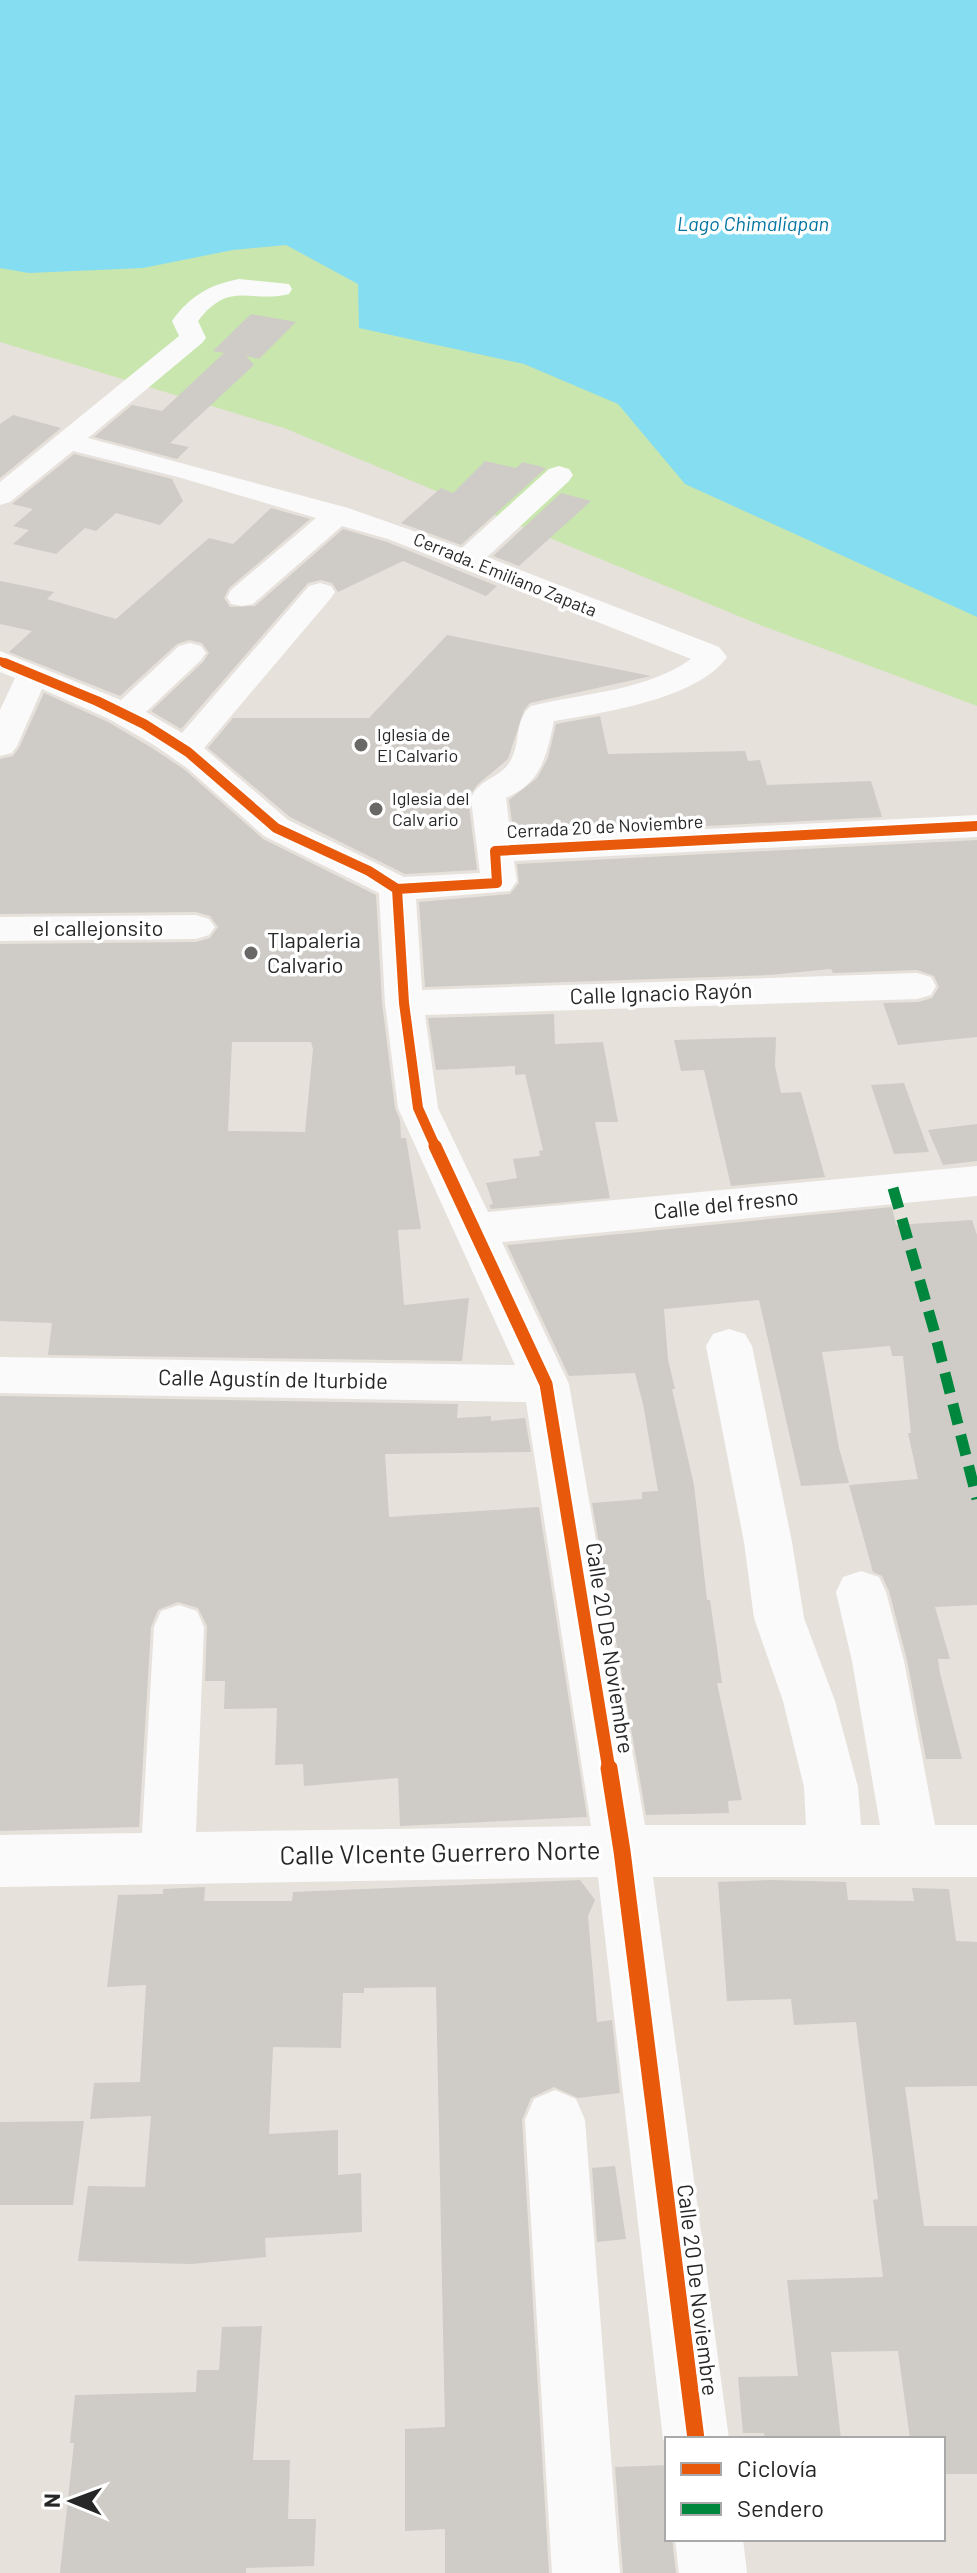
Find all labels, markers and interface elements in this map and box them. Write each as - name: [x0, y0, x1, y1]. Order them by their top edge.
- water label: Lago Chimaliapan: [677, 211, 829, 235]
- street label: Cerrada. Emiliano Zapata: [411, 527, 600, 621]
- place label: Iglesia de El Calvario: [377, 723, 458, 766]
- marker: Iglesia de El Calvario: [352, 736, 370, 754]
- place label: Iglesia del Calv ario: [392, 787, 469, 830]
- marker: Iglesia del Calv ario: [367, 800, 385, 818]
- street label: Cerrada 20 de Noviembre: [506, 810, 704, 842]
- street label: el callejonsito: [33, 914, 163, 940]
- place label: Tlapaleria Calvario: [267, 926, 361, 977]
- marker: Tlapaleria Calvario: [242, 944, 260, 962]
- street label: Calle Ignacio Rayón: [569, 976, 753, 1008]
- street label: Calle del fresno: [652, 1182, 800, 1224]
- street label: Calle Agustín de Iturbide: [158, 1363, 388, 1393]
- street label: Calle 20 De Noviembre: [581, 1541, 640, 1755]
- street label: Calle VIcente Guerrero Norte: [279, 1833, 601, 1870]
- street label: Calle 20 De Noviembre: [673, 2183, 725, 2397]
- legend: [665, 2437, 945, 2541]
- text: Ciclovía: [737, 2453, 817, 2482]
- north arrow: [32, 2461, 112, 2541]
- text: N: [38, 2493, 64, 2508]
- text: Sendero: [737, 2493, 824, 2522]

